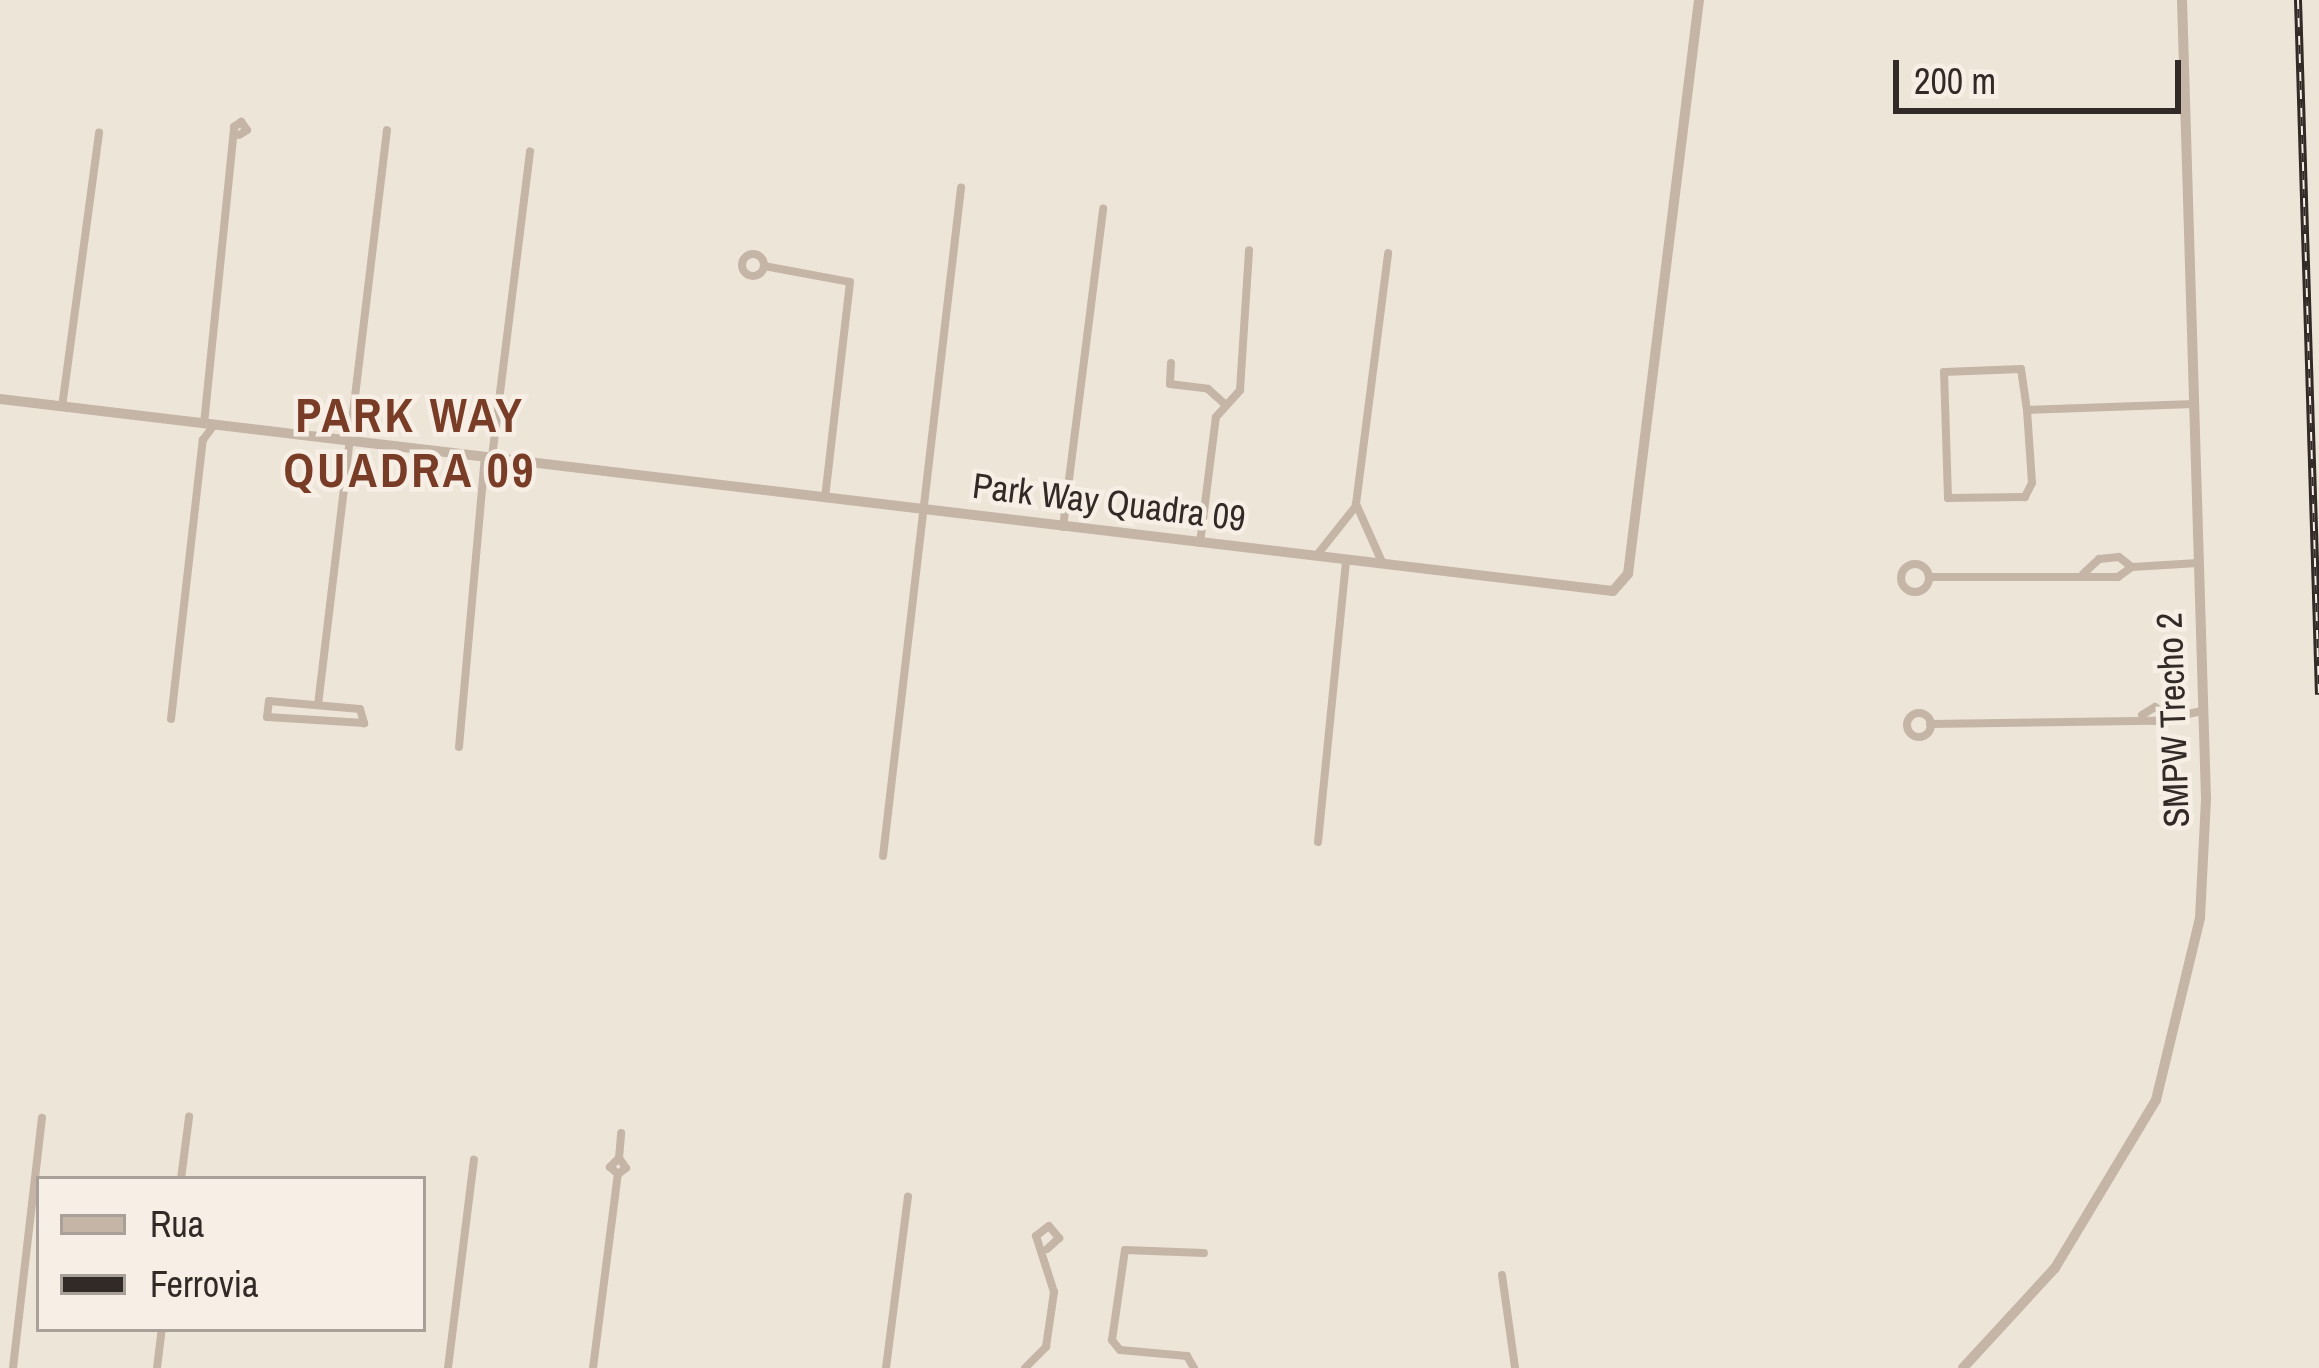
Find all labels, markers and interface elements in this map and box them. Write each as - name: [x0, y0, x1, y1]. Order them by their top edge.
- scale bar: [1899, 36, 2187, 110]
- text: 200 m: [1914, 57, 1996, 105]
- district label: PARK WAY QUADRA 09: [283, 385, 537, 498]
- street label: Park Way Quadra 09: [970, 464, 1248, 540]
- street label: SMPW Trecho 2: [2148, 612, 2198, 828]
- legend: [36, 1176, 426, 1332]
- text: Rua: [150, 1200, 204, 1248]
- text: Ferrovia: [150, 1260, 258, 1308]

